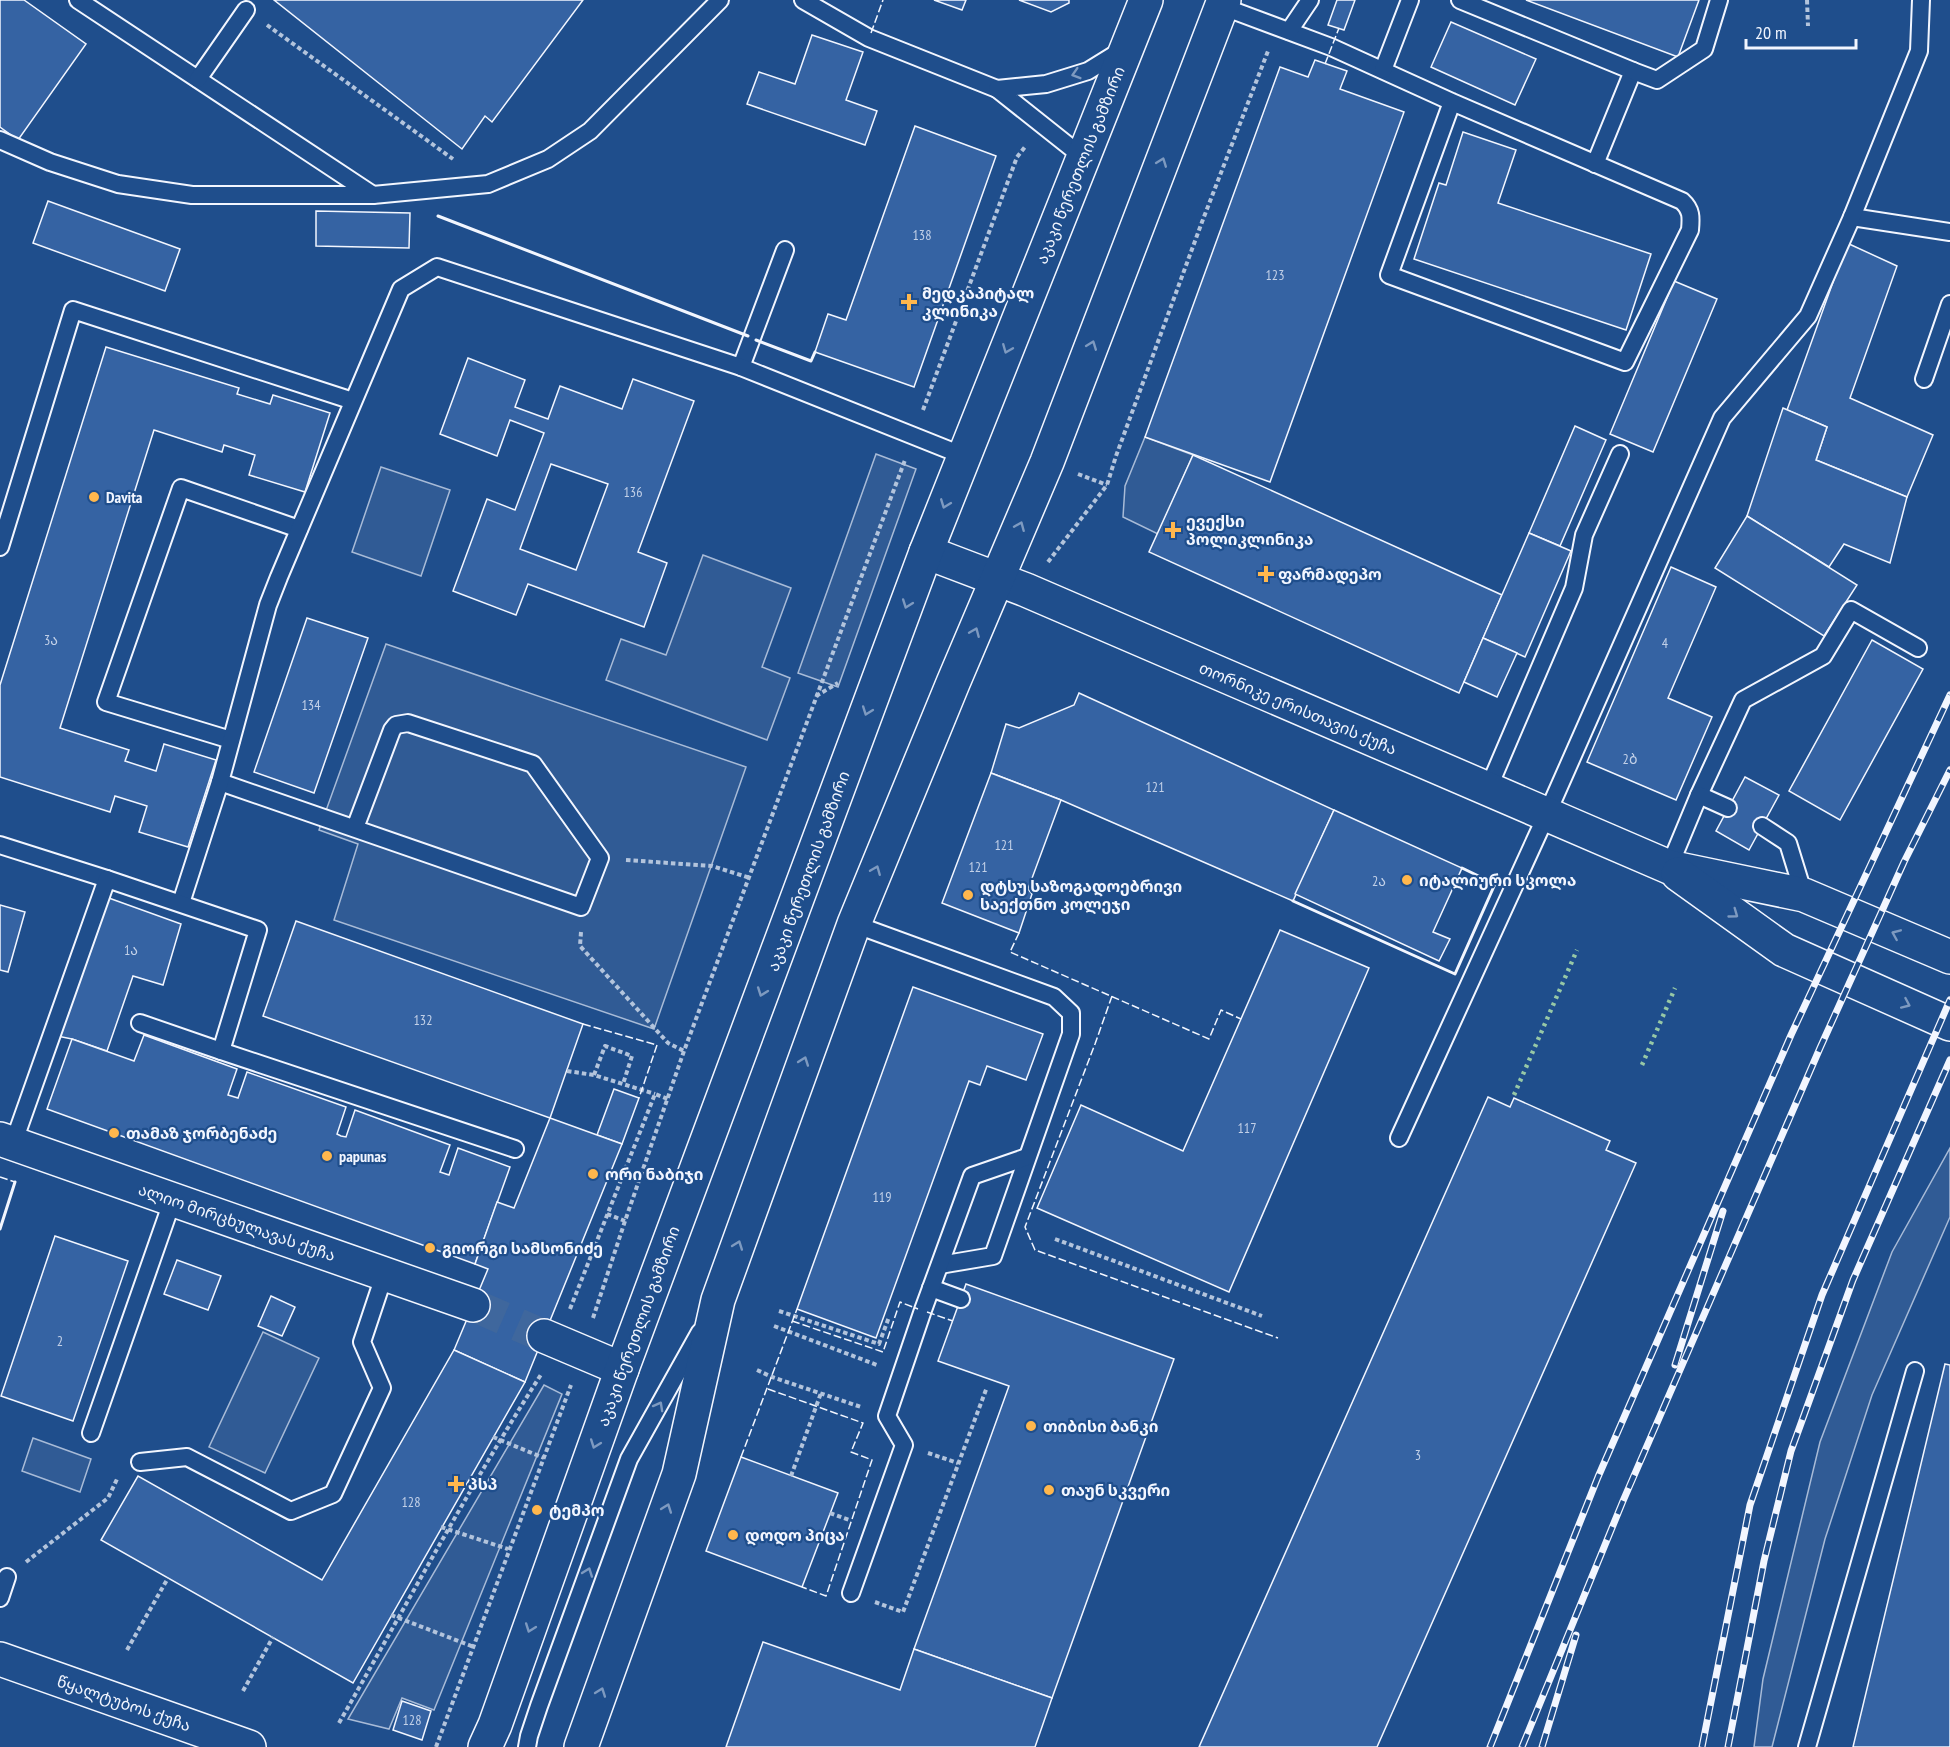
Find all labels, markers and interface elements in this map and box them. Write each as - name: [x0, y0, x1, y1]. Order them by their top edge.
- scale bar: [1746, 12, 1856, 50]
- text: 20 m: [1755, 21, 1787, 44]
- street label: აკაკი წერეთლის გამზირი: [1031, 63, 1130, 267]
- one-way arrow: [1071, 67, 1082, 79]
- one-way arrow: [1154, 158, 1167, 168]
- house number: 138: [913, 226, 931, 244]
- house number: 123: [1266, 266, 1284, 284]
- place label: მედკაპიტალ კლინიკა: [922, 283, 1034, 322]
- marker: მედკაპიტალ კლინიკა: [900, 293, 918, 311]
- one-way arrow: [1085, 340, 1097, 351]
- one-way arrow: [1001, 343, 1014, 353]
- house number: 136: [624, 483, 642, 501]
- place label: Davita: [106, 487, 143, 507]
- marker: Davita: [87, 490, 101, 504]
- one-way arrow: [940, 498, 952, 509]
- place label: ევექსი პოლიკლინიკა: [1186, 511, 1313, 550]
- one-way arrow: [1013, 521, 1025, 532]
- marker: ევექსი პოლიკლინიკა: [1164, 521, 1182, 539]
- place label: ფარმადეპო: [1278, 564, 1382, 585]
- marker: ფარმადეპო: [1259, 567, 1273, 581]
- one-way arrow: [902, 598, 914, 609]
- one-way arrow: [968, 627, 980, 638]
- house number: 3ა: [44, 631, 58, 649]
- house number: 4: [1662, 634, 1669, 652]
- street label: თორნიკე ერისთავის ქუჩა: [1196, 657, 1400, 759]
- house number: 134: [302, 696, 321, 714]
- one-way arrow: [862, 705, 875, 716]
- house number: 2ბ: [1623, 750, 1637, 768]
- street label: აკაკი წერეთლის გამზირი: [762, 768, 855, 974]
- house number: 121: [1146, 778, 1164, 796]
- house number: 121: [995, 836, 1013, 854]
- house number: 121: [969, 858, 987, 876]
- one-way arrow: [869, 865, 881, 876]
- place label: იტალიური სკოლა: [1419, 870, 1576, 891]
- house number: 2ა: [1372, 872, 1386, 890]
- marker: იტალიური სკოლა: [1400, 873, 1414, 887]
- place label: დტსუ საზოგადოებრივი საექთნო კოლეჯი: [980, 876, 1182, 915]
- marker: დტსუ საზოგადოებრივი საექთნო კოლეჯი: [961, 888, 975, 902]
- one-way arrow: [1727, 907, 1738, 918]
- one-way arrow: [1891, 929, 1902, 941]
- house number: 1ა: [124, 941, 138, 959]
- one-way arrow: [757, 986, 770, 997]
- one-way arrow: [1899, 997, 1910, 1009]
- house number: 132: [414, 1011, 432, 1029]
- one-way arrow: [797, 1056, 810, 1067]
- house number: 117: [1238, 1119, 1256, 1137]
- place label: თამაზ ჯორბენაძე: [126, 1123, 277, 1143]
- marker: თამაზ ჯორბენაძე: [107, 1126, 121, 1140]
- place label: papunas: [339, 1146, 387, 1166]
- marker: papunas: [320, 1149, 334, 1163]
- place label: ორი ნაბიჯი: [605, 1164, 703, 1184]
- marker: ორი ნაბიჯი: [586, 1167, 600, 1181]
- street label: ალიო მირცხულავას ქუჩა: [136, 1179, 338, 1266]
- house number: 119: [873, 1188, 891, 1206]
- street label: აკაკი წერეთლის გამზირი: [592, 1223, 685, 1429]
- place label: გიორგი სამსონიძე: [442, 1238, 603, 1258]
- one-way arrow: [731, 1240, 744, 1250]
- marker: გიორგი სამსონიძე: [423, 1241, 437, 1255]
- house number: 2: [57, 1332, 63, 1350]
- one-way arrow: [652, 1401, 663, 1412]
- place label: თიბისი ბანკი: [1043, 1416, 1158, 1436]
- marker: თიბისი ბანკი: [1024, 1419, 1038, 1433]
- one-way arrow: [590, 1438, 603, 1449]
- house number: 3: [1415, 1446, 1421, 1464]
- place label: პსპ: [468, 1474, 497, 1494]
- marker: პსპ: [449, 1477, 463, 1491]
- place label: თაუნ სკვერი: [1061, 1480, 1170, 1500]
- marker: თაუნ სკვერი: [1042, 1483, 1056, 1497]
- house number: 128: [402, 1493, 420, 1511]
- place label: ტემპო: [549, 1500, 605, 1520]
- marker: ტემპო: [530, 1503, 544, 1517]
- one-way arrow: [659, 1503, 672, 1514]
- place label: დოდო პიცა: [745, 1525, 845, 1546]
- marker: დოდო პიცა: [726, 1528, 740, 1542]
- one-way arrow: [581, 1568, 594, 1578]
- one-way arrow: [524, 1622, 537, 1632]
- street label: წყალტუბოს ქუჩა: [54, 1671, 194, 1736]
- one-way arrow: [594, 1687, 606, 1698]
- house number: 128: [403, 1711, 421, 1729]

